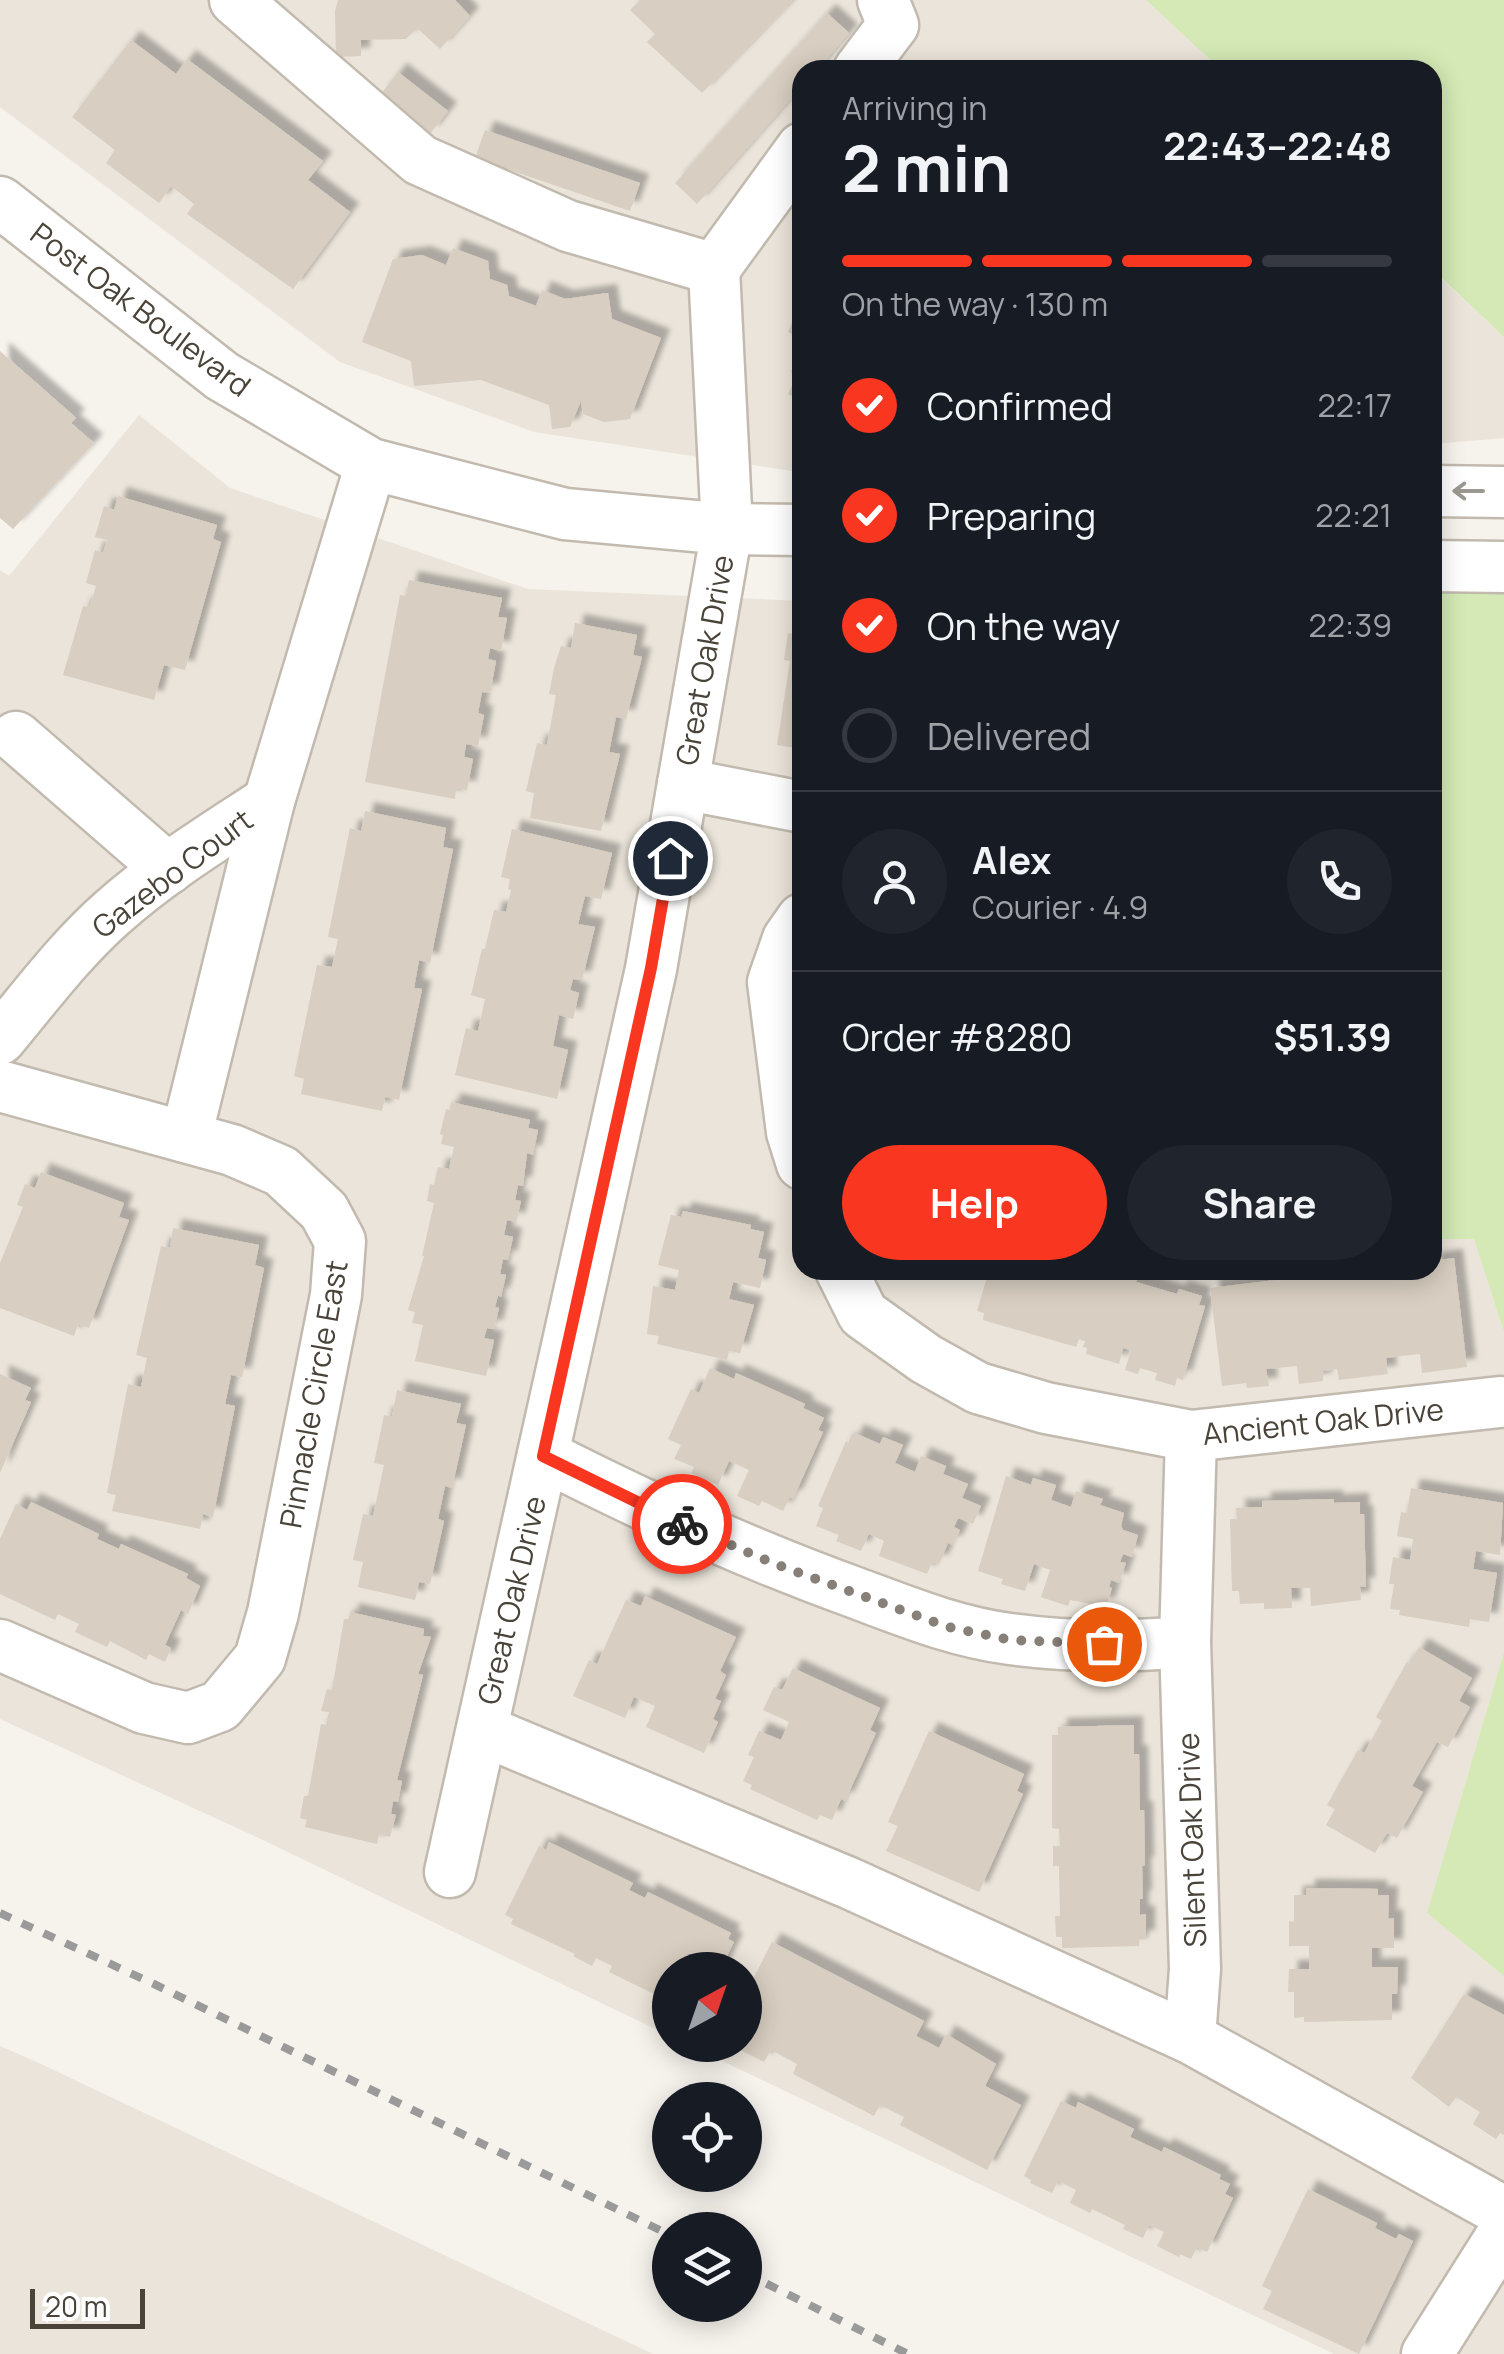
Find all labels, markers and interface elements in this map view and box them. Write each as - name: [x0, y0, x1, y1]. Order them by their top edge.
- text: Arriving in: [842, 86, 987, 130]
- text: 22:43–22:48: [1163, 119, 1392, 171]
- text: 2 min: [842, 123, 1011, 212]
- street label: Post Oak Boulevard: [23, 213, 259, 405]
- text: On the way · 130 m: [842, 282, 1108, 326]
- icon: check: [842, 378, 897, 433]
- text: Confirmed: [927, 379, 1113, 431]
- text: 22:17: [1317, 383, 1392, 427]
- one-way arrow: [1453, 482, 1485, 501]
- icon: check: [842, 488, 897, 543]
- text: Preparing: [927, 489, 1096, 541]
- text: 22:21: [1315, 493, 1392, 537]
- street label: Great Oak Drive: [665, 552, 743, 768]
- icon: check: [842, 598, 897, 653]
- text: On the way: [927, 599, 1120, 651]
- text: 22:39: [1308, 603, 1392, 647]
- text: Delivered: [927, 709, 1091, 761]
- street label: Gazebo Court: [83, 799, 261, 947]
- pin: [628, 816, 713, 901]
- button: person: [842, 829, 947, 934]
- button: phone: [1287, 829, 1392, 934]
- icon: home: [643, 831, 698, 886]
- text: Alex: [972, 833, 1051, 885]
- text: Courier · 4.9: [972, 885, 1148, 929]
- text: Order #8280: [842, 1010, 1073, 1062]
- text: $51.39: [1273, 1010, 1392, 1062]
- button: Help: [842, 1145, 1107, 1260]
- button: Share: [1127, 1145, 1392, 1260]
- street label: Pinnacle Circle East: [269, 1257, 357, 1531]
- street label: Ancient Oak Drive: [1200, 1388, 1446, 1454]
- courier: [632, 1474, 732, 1574]
- street label: Great Oak Drive: [467, 1492, 555, 1708]
- icon: bike: [655, 1497, 710, 1552]
- pin: [1062, 1602, 1147, 1687]
- icon: bag: [1077, 1617, 1132, 1672]
- street label: Silent Oak Drive: [1167, 1732, 1215, 1948]
- north arrow: [652, 1952, 762, 2062]
- map controls: [652, 1952, 762, 2322]
- button: locate: [652, 2082, 762, 2192]
- button: layers: [652, 2212, 762, 2322]
- scale bar: [30, 2284, 145, 2328]
- text: 20 m: [45, 2287, 107, 2325]

